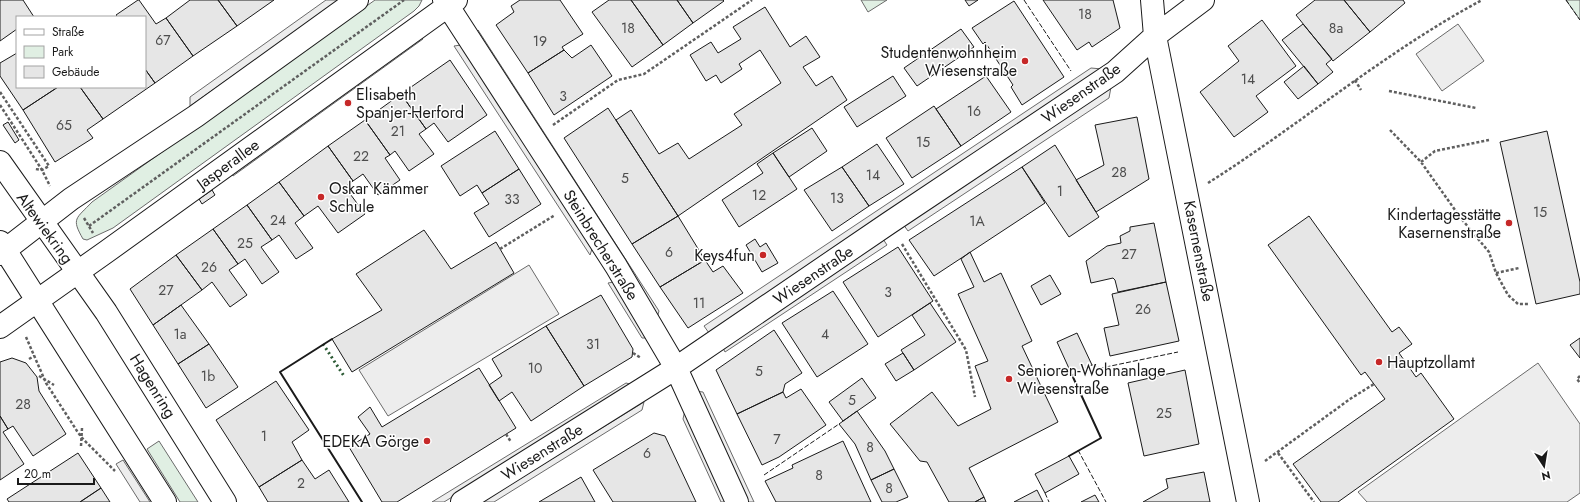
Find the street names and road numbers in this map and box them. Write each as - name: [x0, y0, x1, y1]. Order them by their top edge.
- street label: Wiesenstraße: [1037, 57, 1125, 129]
- street label: Jasperallee: [190, 133, 264, 196]
- street label: Steinbrecherstraße: [558, 185, 644, 305]
- street label: Altewiekring: [11, 187, 79, 269]
- street label: Kasernenstraße: [1178, 198, 1220, 304]
- street label: Wiesenstraße: [768, 240, 858, 310]
- street label: Hagenring: [124, 349, 182, 423]
- street label: Wiesenstraße: [497, 418, 587, 486]

